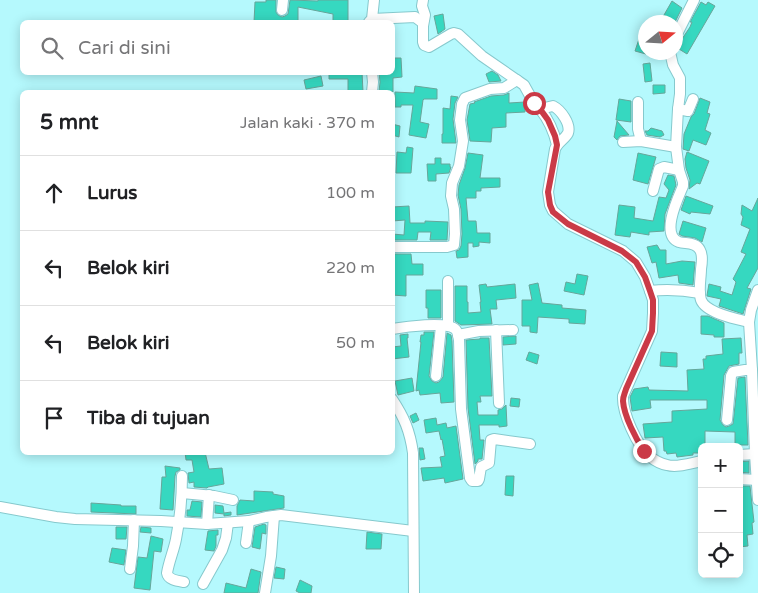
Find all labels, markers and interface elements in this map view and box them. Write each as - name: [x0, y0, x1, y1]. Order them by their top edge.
- north arrow: [638, 15, 683, 60]
- search box: [20, 20, 395, 75]
- icon: search: [38, 34, 66, 62]
- text: Cari di sini: [78, 37, 171, 59]
- route start: [523, 92, 546, 115]
- text: 5 mnt: [40, 110, 99, 135]
- text: Jalan kaki · 370 m: [240, 113, 375, 133]
- icon: ahead: [40, 179, 68, 207]
- text: Lurus: [87, 182, 137, 204]
- text: 100 m: [326, 183, 375, 203]
- icon: left: [40, 254, 68, 282]
- text: Belok kiri: [87, 257, 170, 279]
- text: 220 m: [326, 258, 375, 278]
- icon: left: [40, 329, 68, 357]
- text: Belok kiri: [87, 332, 170, 354]
- text: 50 m: [336, 333, 375, 353]
- icon: arrive: [40, 404, 68, 432]
- text: Tiba di tujuan: [87, 407, 210, 429]
- route end: [633, 440, 656, 463]
- map controls: [698, 443, 743, 578]
- button: +: [698, 443, 743, 488]
- button: −: [698, 488, 743, 533]
- button: locate: [698, 533, 743, 578]

